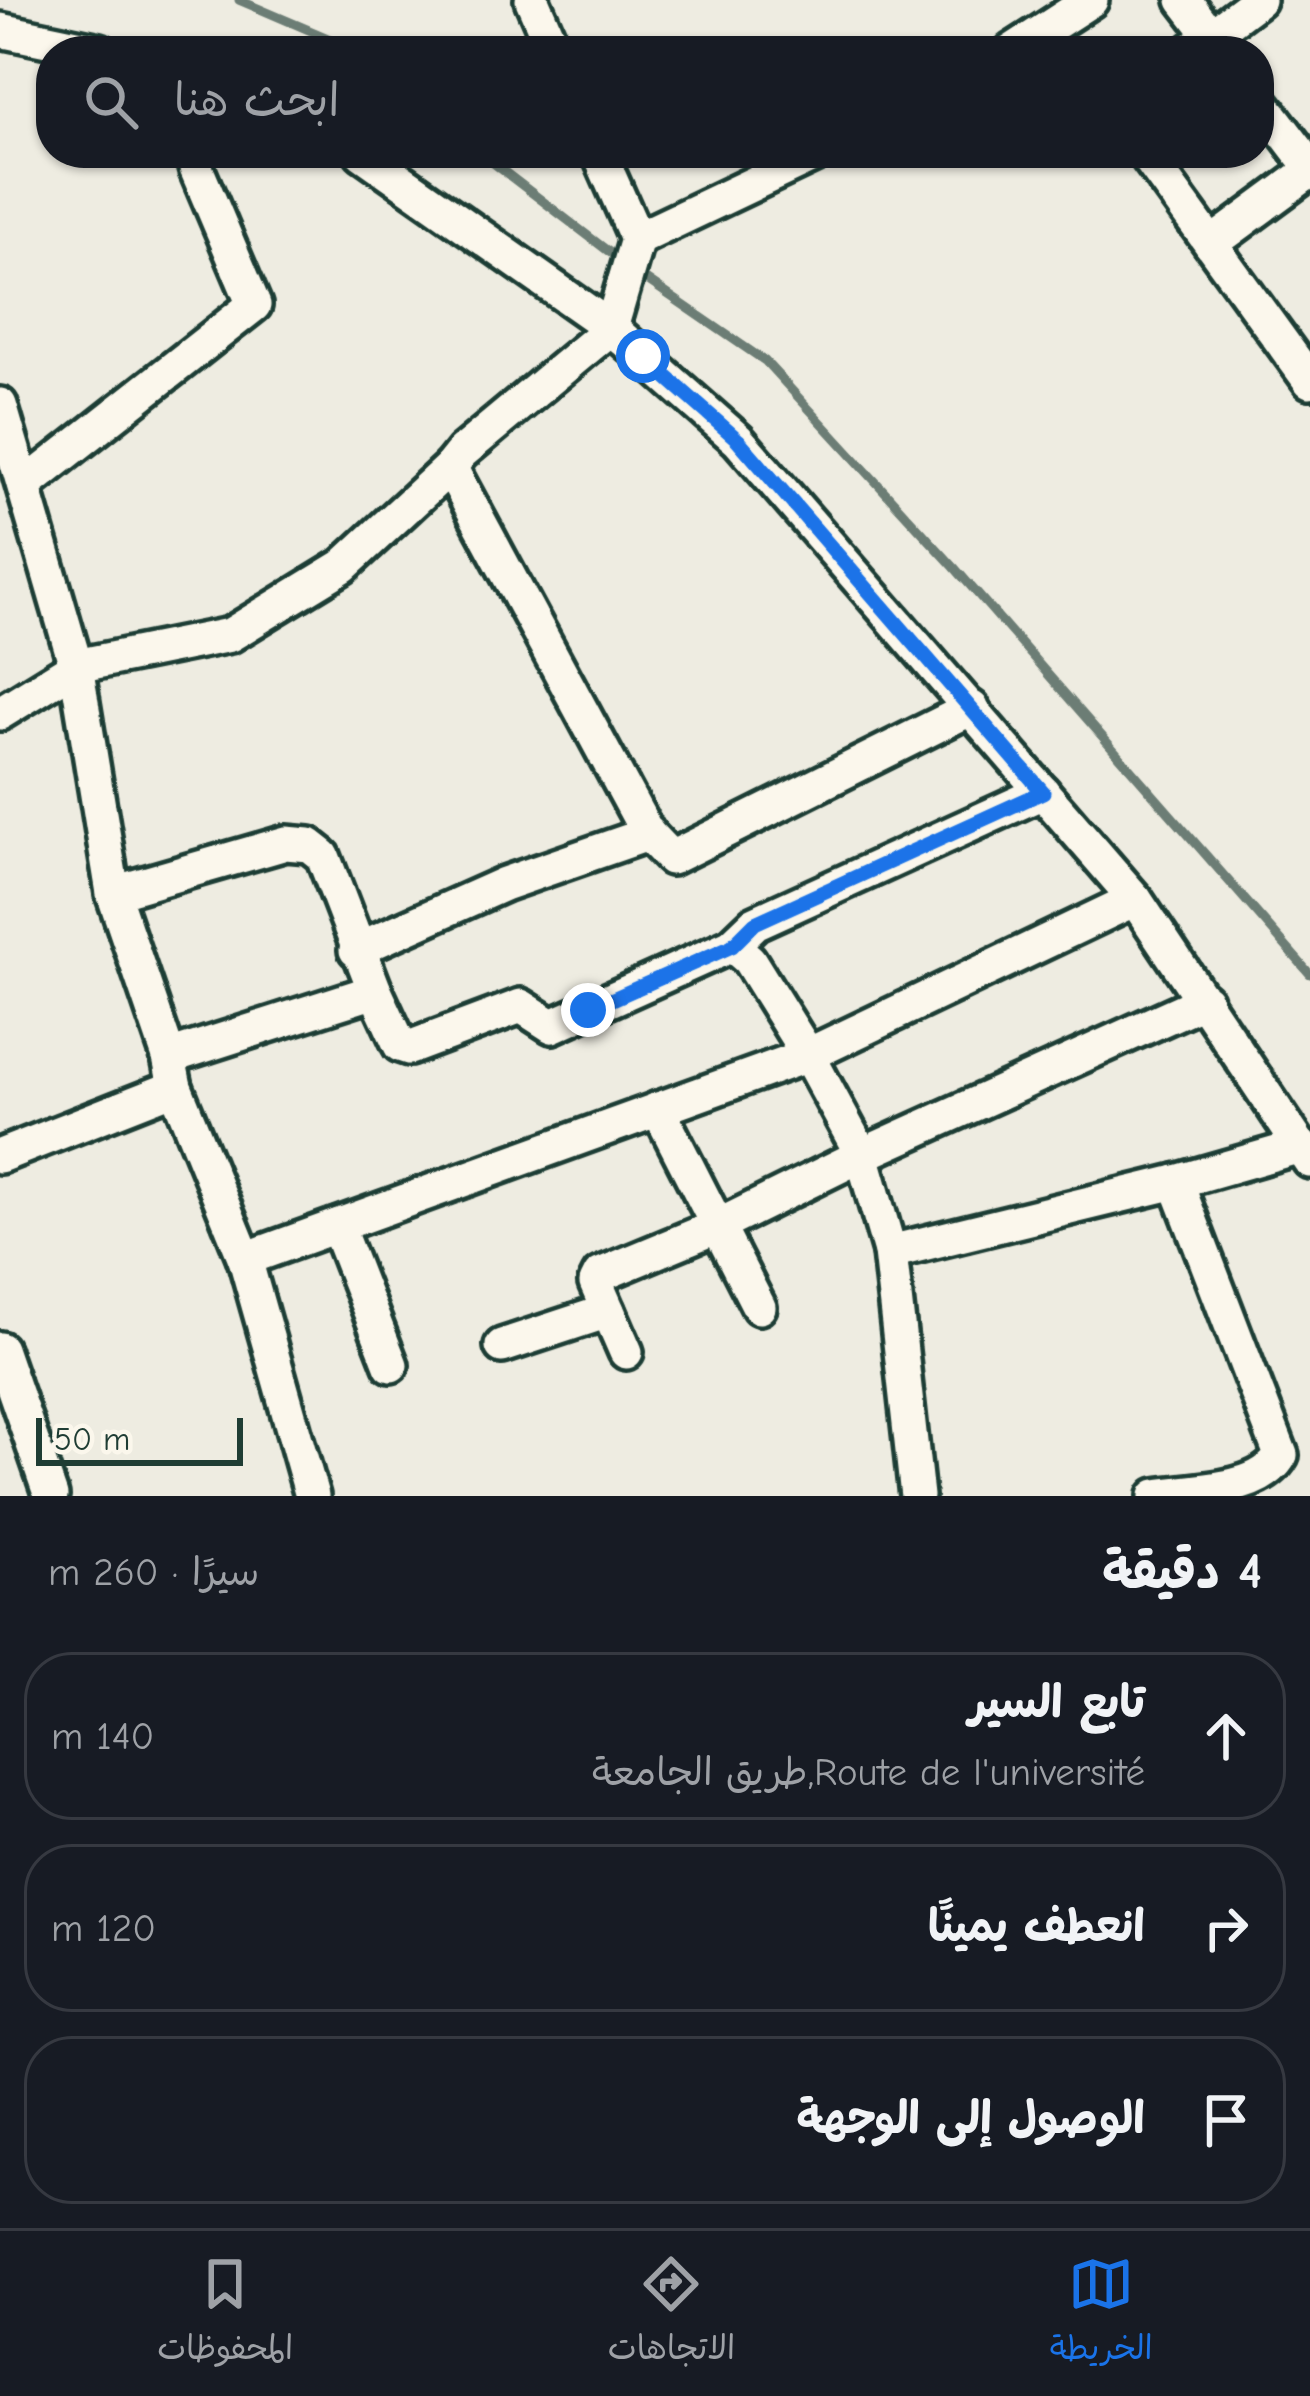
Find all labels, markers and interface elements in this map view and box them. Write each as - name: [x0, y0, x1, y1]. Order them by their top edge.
- search box: [36, 36, 1274, 168]
- icon: search: [78, 69, 144, 135]
- text: ابحث هنا: [174, 74, 339, 126]
- route start: [616, 329, 670, 383]
- route end: [561, 983, 615, 1037]
- scale bar: [36, 1412, 243, 1465]
- text: 50 m: [54, 1420, 130, 1458]
- text: 4 دقيقة: [1102, 1542, 1262, 1601]
- text: سيرًا · 260 m: [48, 1550, 259, 1595]
- text: تابع السير: [969, 1676, 1145, 1728]
- icon: ahead: [1193, 1703, 1259, 1769]
- text: 140 m: [51, 1714, 154, 1759]
- text: Route de l'université,طريق الجامعة: [592, 1750, 1145, 1795]
- icon: right: [1193, 1895, 1259, 1961]
- text: انعطف يمينًا: [928, 1900, 1145, 1952]
- text: 120 m: [51, 1906, 156, 1951]
- icon: arrive: [1193, 2087, 1259, 2153]
- text: الوصول إلى الوجهة: [797, 2092, 1145, 2144]
- tab: المحفوظات: [157, 2251, 293, 2377]
- tab: الاتجاهات: [608, 2251, 735, 2377]
- tab: الخريطة: [1050, 2251, 1153, 2377]

